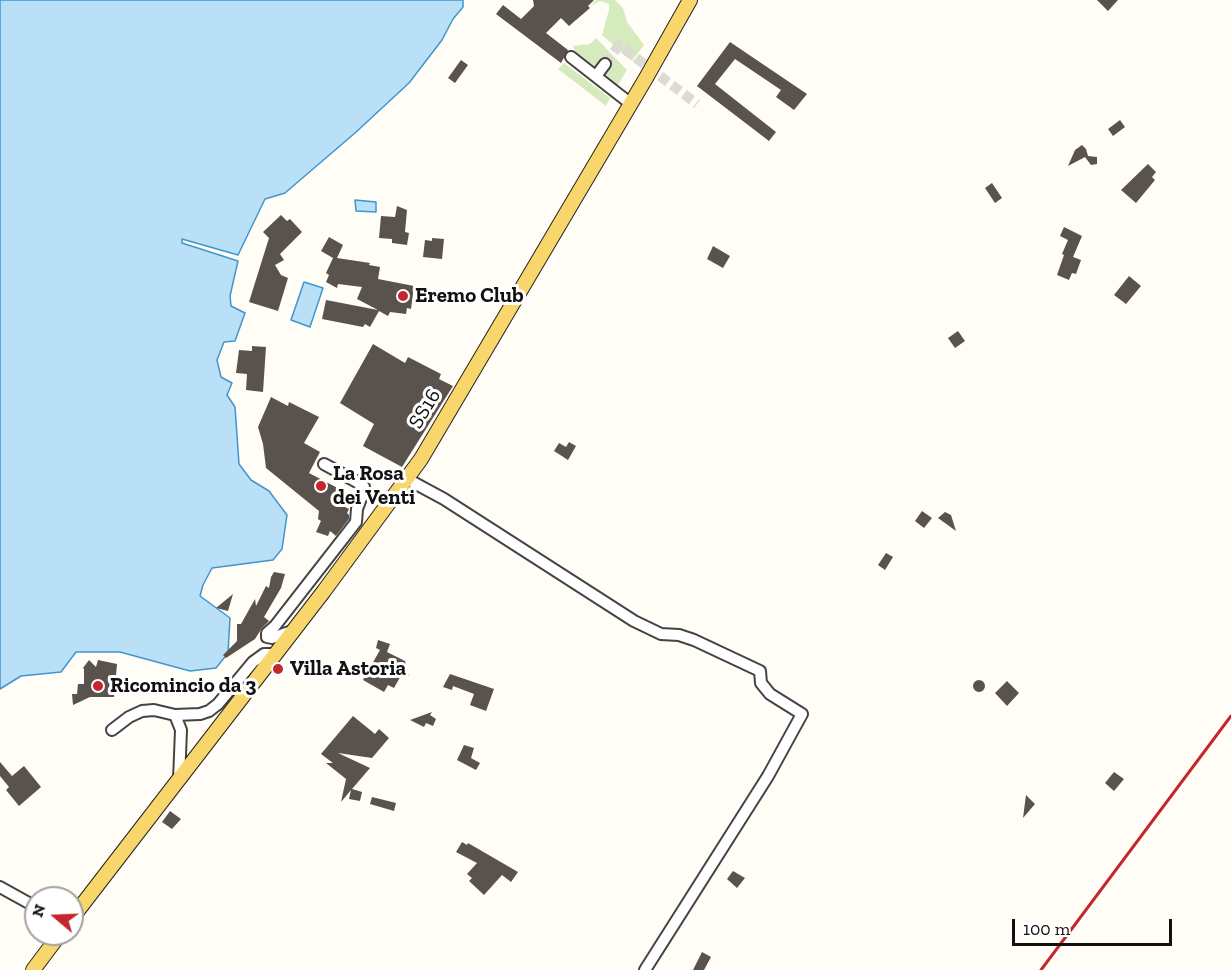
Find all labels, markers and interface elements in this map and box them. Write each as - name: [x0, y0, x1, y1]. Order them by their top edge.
- place label: Eremo Club: [415, 283, 524, 309]
- marker: Eremo Club: [396, 289, 410, 303]
- street label: SS16: [403, 385, 447, 433]
- place label: La Rosa dei Venti: [333, 461, 415, 511]
- marker: La Rosa dei Venti: [314, 479, 328, 493]
- place label: Villa Astoria: [290, 656, 406, 682]
- marker: Villa Astoria: [271, 662, 285, 676]
- place label: Ricomincio da 3: [110, 673, 256, 699]
- marker: Ricomincio da 3: [91, 679, 105, 693]
- north arrow: [24, 886, 84, 946]
- text: N: [27, 902, 49, 919]
- scale bar: [1015, 907, 1176, 945]
- text: 100 m: [1023, 918, 1070, 940]

